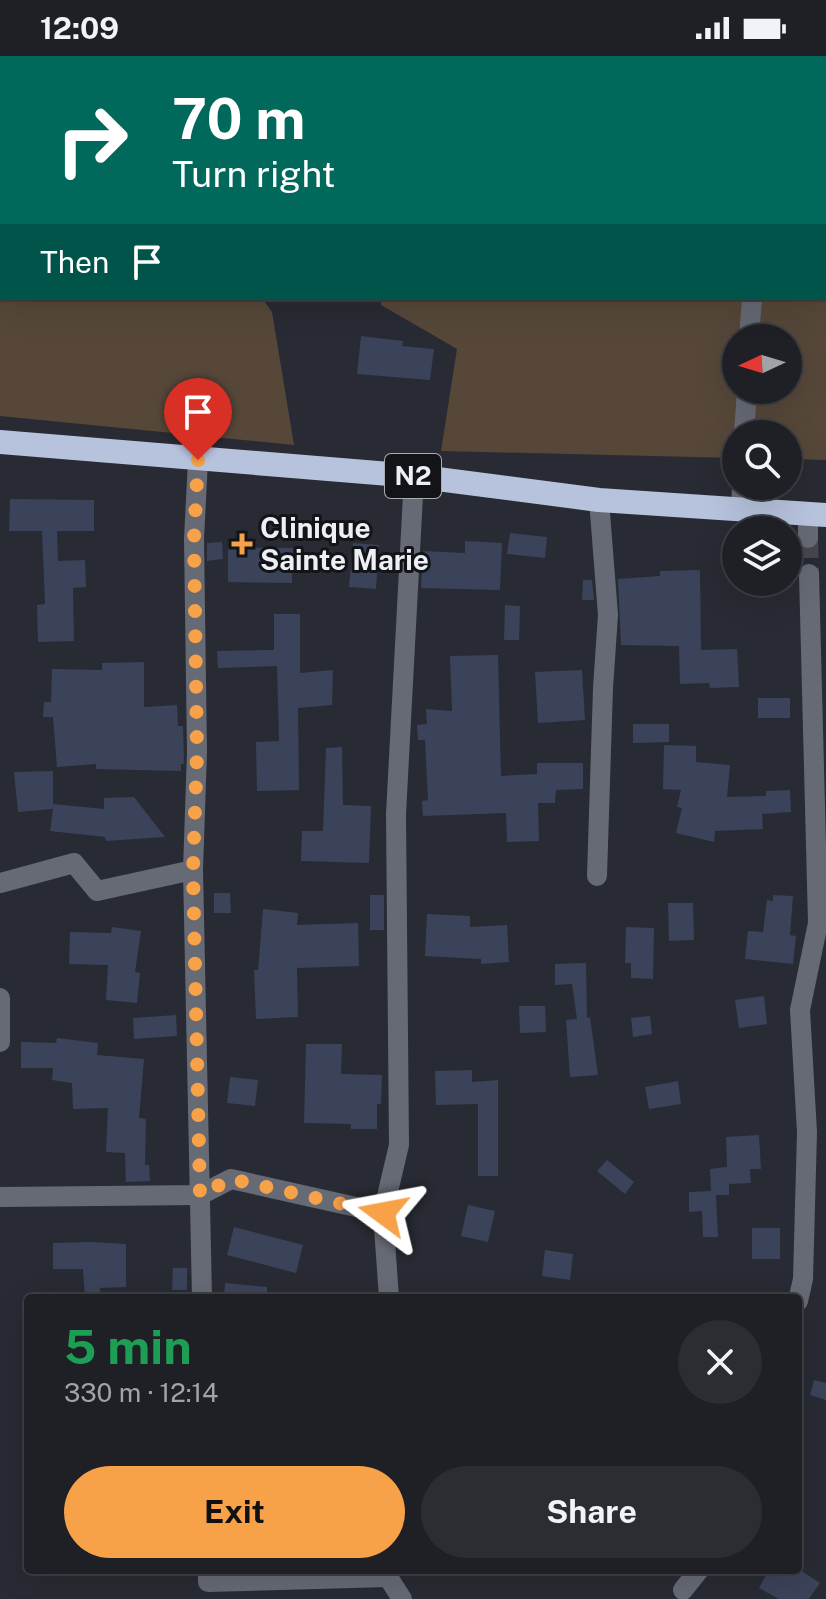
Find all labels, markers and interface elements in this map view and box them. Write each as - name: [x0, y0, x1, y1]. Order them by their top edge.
- text: 12:09: [40, 10, 119, 46]
- text: 70 m: [172, 86, 305, 152]
- icon: right: [40, 88, 144, 192]
- text: Turn right: [172, 153, 335, 195]
- icon: arrive: [125, 240, 169, 284]
- text: Then: [40, 244, 109, 280]
- north arrow: [722, 324, 802, 404]
- map controls: [722, 324, 802, 596]
- pin: [164, 378, 232, 460]
- icon: arrive: [176, 390, 220, 434]
- button: search: [722, 420, 802, 500]
- road number: N2: [385, 454, 441, 498]
- place label: Clinique Sainte Marie: [260, 511, 429, 576]
- button: layers: [722, 516, 802, 596]
- marker: Clinique Sainte Marie: [231, 533, 253, 555]
- position arrow: [341, 1171, 425, 1255]
- text: 5 min: [64, 1318, 192, 1375]
- button: close: [678, 1320, 762, 1404]
- text: 330 m · 12:14: [64, 1377, 218, 1408]
- button: Exit: [64, 1466, 405, 1558]
- button: Share: [421, 1466, 762, 1558]

